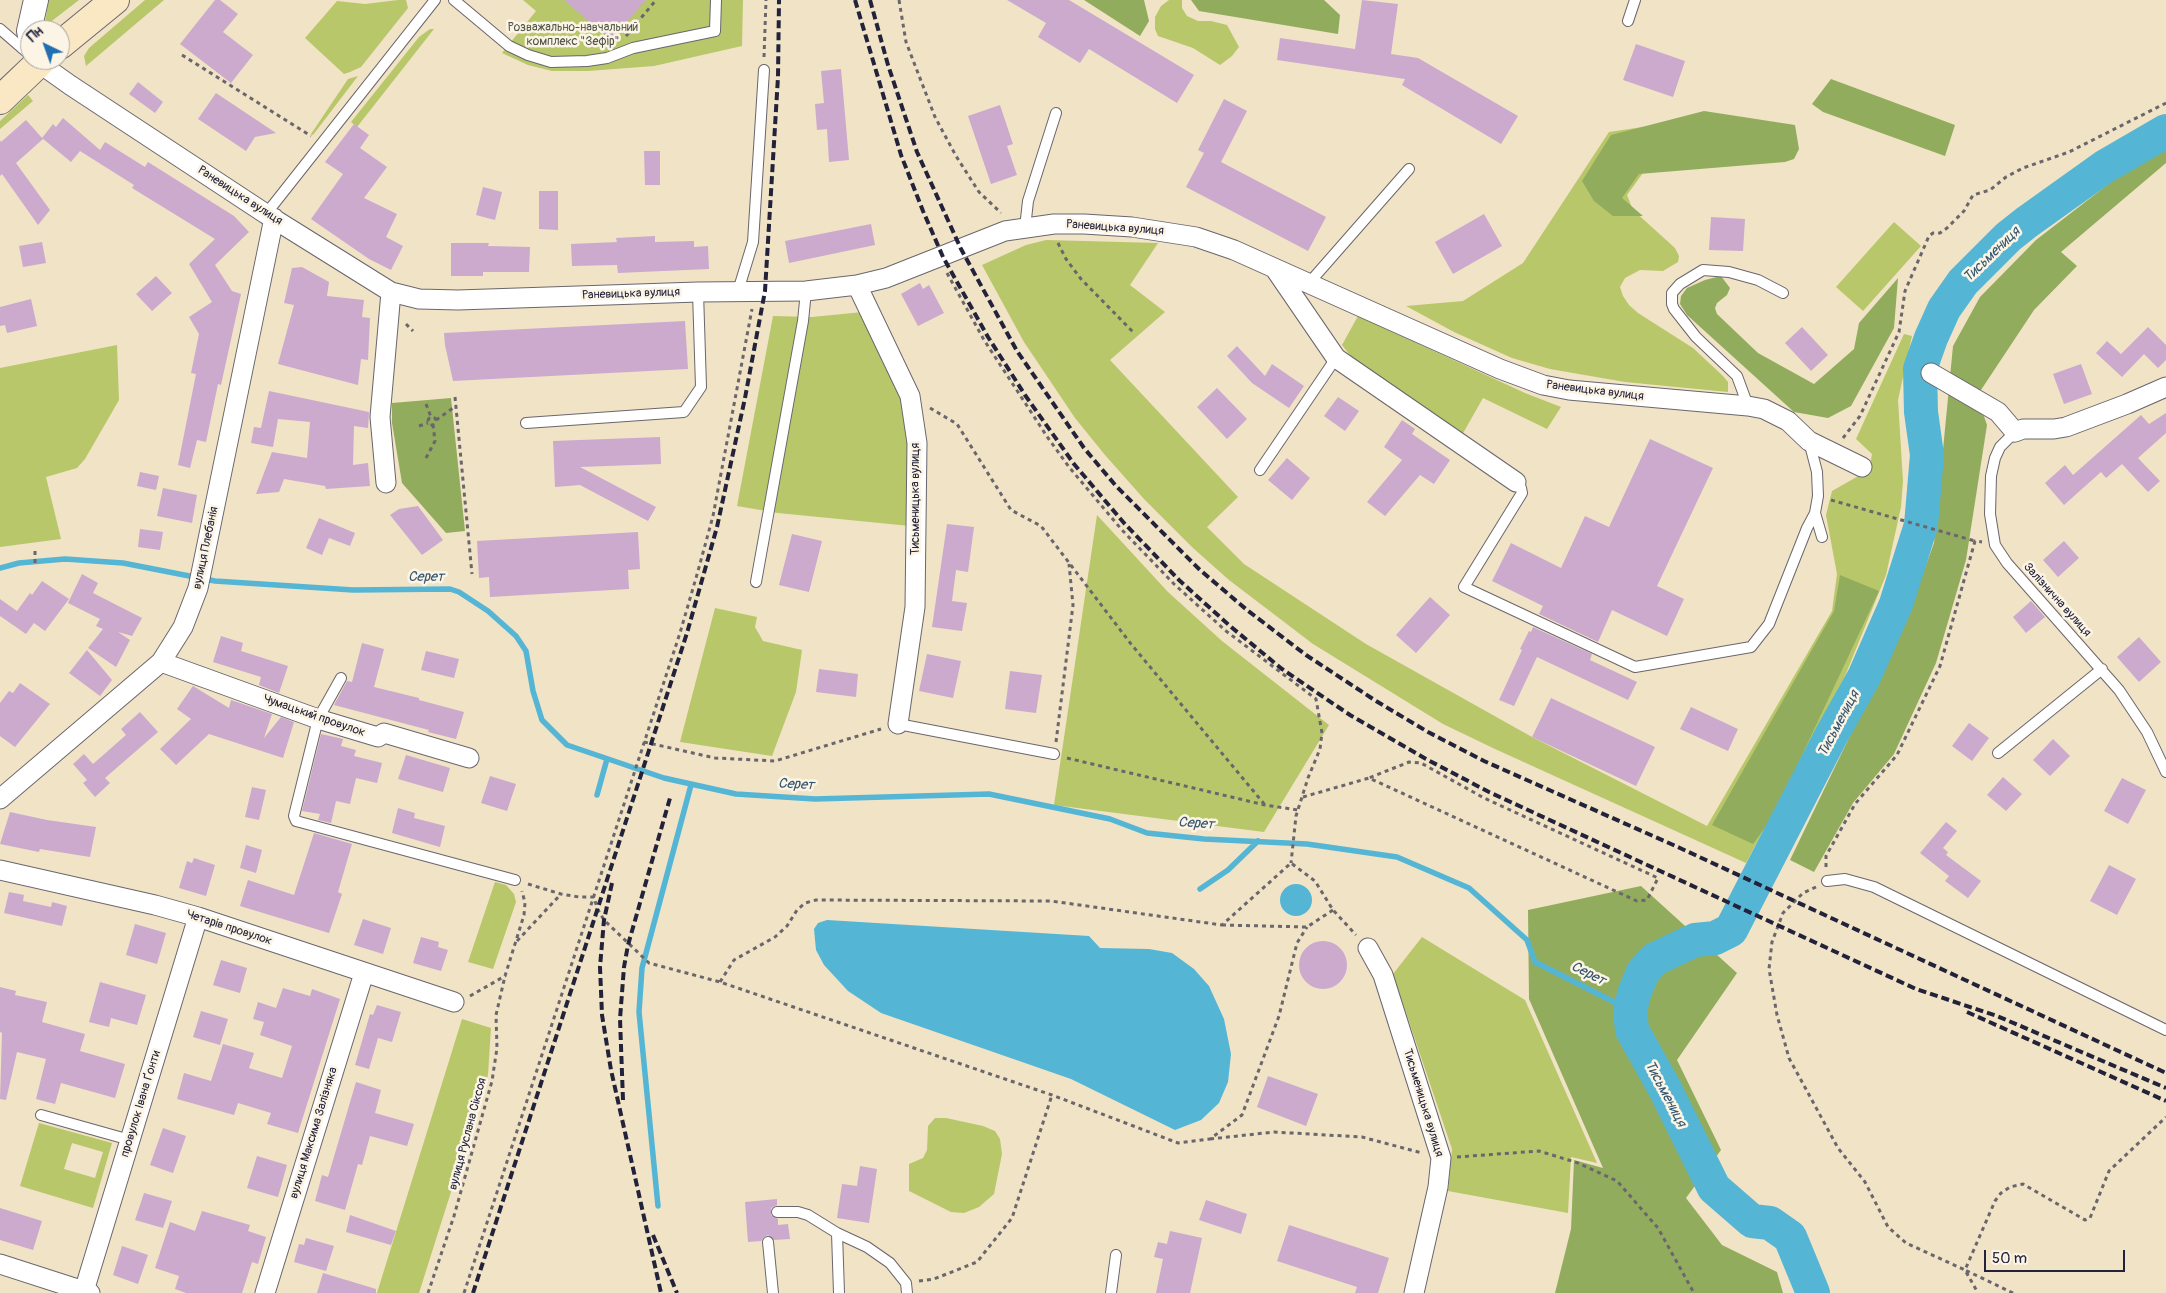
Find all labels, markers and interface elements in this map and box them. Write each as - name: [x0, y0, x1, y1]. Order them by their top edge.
- north arrow: [20, 20, 70, 70]
- park label: Розважально-навчальний комплекс "Зефір": [508, 21, 638, 49]
- text: Пн: [24, 23, 47, 46]
- street label: Раневицька вулиця: [195, 163, 285, 229]
- street label: Раневицька вулиця: [1066, 217, 1164, 239]
- water label: Тисьмениця: [1960, 224, 2024, 286]
- street label: Раневицька вулиця: [582, 285, 680, 303]
- street label: Раневицька вулиця: [1546, 378, 1644, 404]
- street label: Тисьменицька вулиця: [909, 443, 923, 555]
- street label: вулиця Плебанія: [190, 505, 222, 591]
- street label: Залізнична вулиця: [2020, 560, 2094, 640]
- water label: Серет: [408, 569, 444, 585]
- water label: Тисьмениця: [1815, 688, 1863, 760]
- street label: Чумацький провулок: [261, 692, 367, 740]
- water label: Серет: [778, 776, 814, 794]
- water label: Серет: [1177, 814, 1215, 834]
- street label: Четарів провулок: [184, 907, 274, 949]
- water label: Серет: [1568, 958, 1608, 990]
- street label: Тисьменицька вулиця: [1400, 1047, 1446, 1159]
- street label: провулок Івана Ґонти: [118, 1049, 164, 1159]
- water label: Тисьмениця: [1641, 1058, 1689, 1130]
- street label: вулиця Максима Залізняка: [287, 1065, 341, 1201]
- street label: вулиця Руслана Сіксоя: [446, 1076, 490, 1192]
- scale bar: [1986, 1240, 2127, 1272]
- text: 50 m: [1992, 1249, 2027, 1268]

